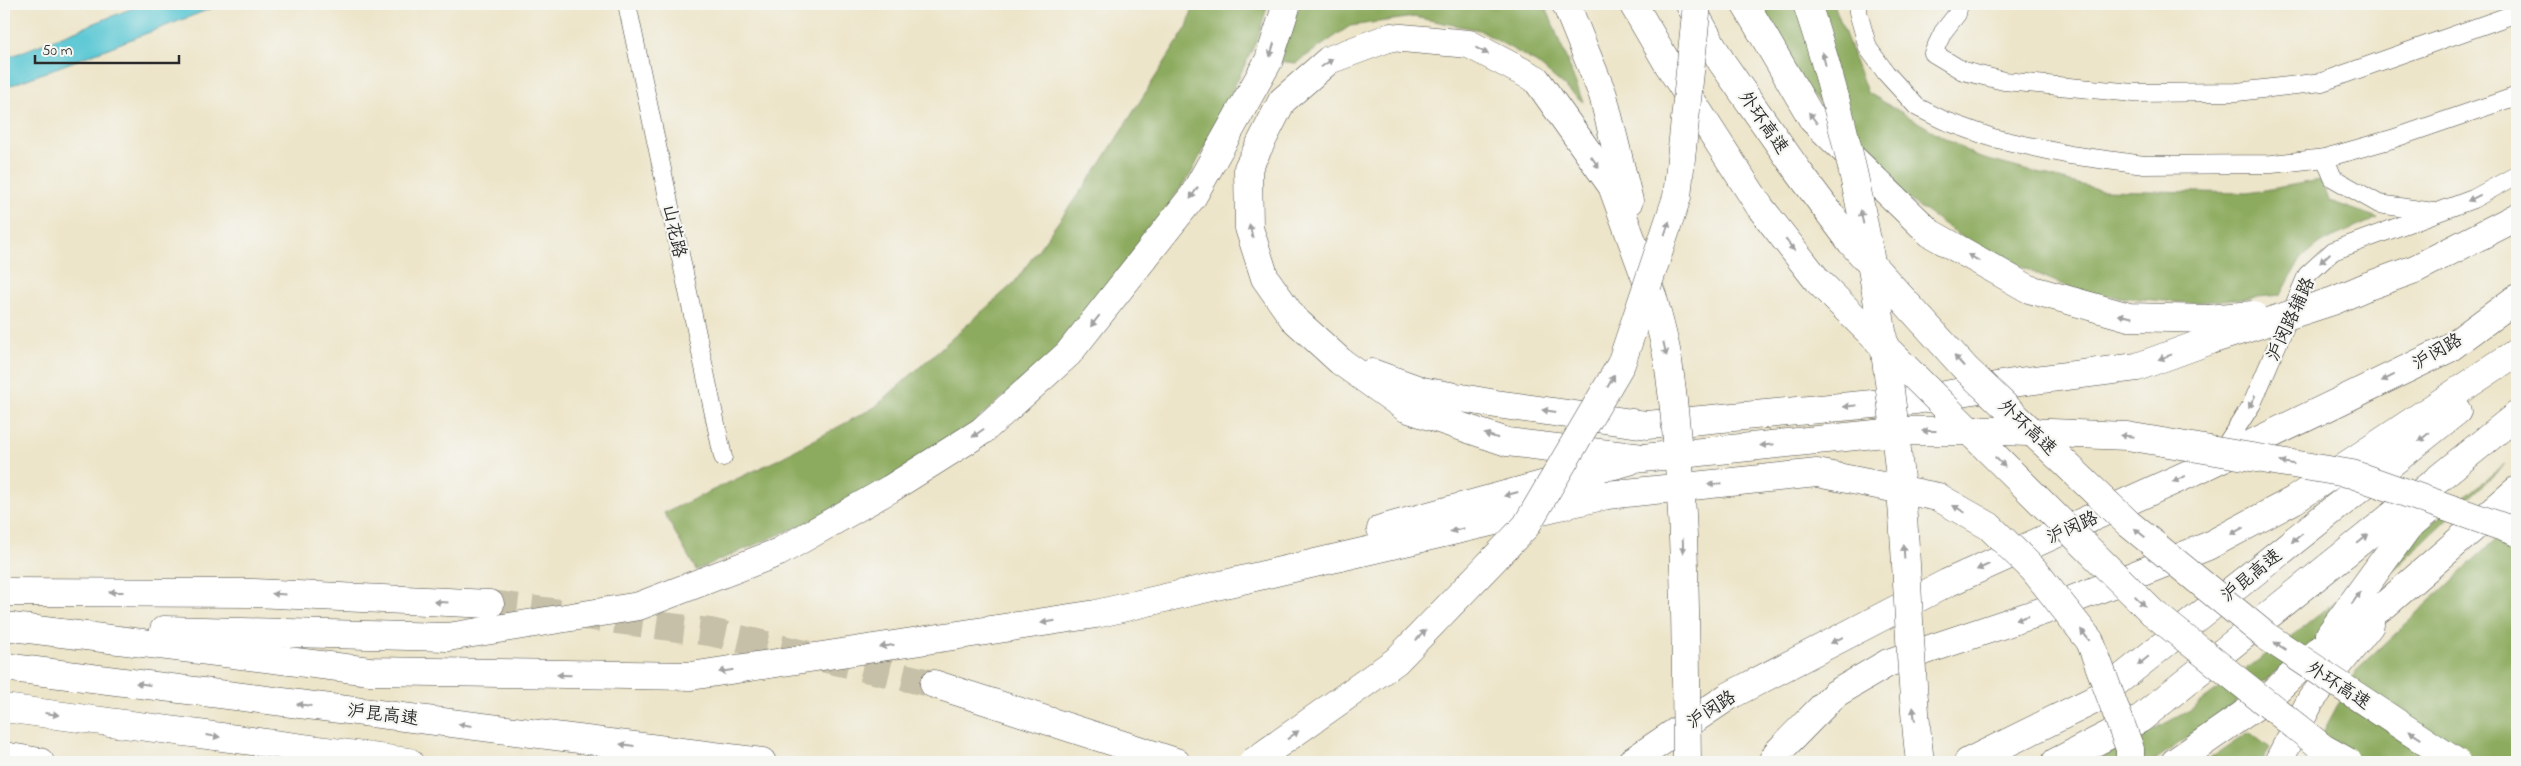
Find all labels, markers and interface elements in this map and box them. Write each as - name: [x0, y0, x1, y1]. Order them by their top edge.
- scale bar: [35, 32, 179, 64]
- text: 50 m: [42, 40, 73, 62]
- one-way arrow: [1268, 43, 1275, 58]
- one-way arrow: [1475, 47, 1489, 55]
- one-way arrow: [1820, 52, 1828, 67]
- one-way arrow: [1320, 58, 1334, 68]
- street label: 外环高速: [1731, 86, 1794, 160]
- one-way arrow: [1808, 111, 1818, 125]
- one-way arrow: [1590, 155, 1600, 169]
- one-way arrow: [1190, 186, 1199, 199]
- one-way arrow: [2467, 194, 2482, 202]
- street label: 山花路: [655, 202, 691, 261]
- one-way arrow: [1858, 210, 1866, 225]
- one-way arrow: [1663, 221, 1671, 236]
- one-way arrow: [1247, 224, 1255, 239]
- one-way arrow: [1784, 238, 1795, 251]
- one-way arrow: [2319, 252, 2331, 264]
- one-way arrow: [1967, 254, 1981, 262]
- street label: 沪闵路辅路: [2261, 274, 2323, 366]
- one-way arrow: [2116, 311, 2132, 319]
- one-way arrow: [1089, 314, 1100, 327]
- street label: 沪闵路: [2408, 328, 2468, 377]
- one-way arrow: [1661, 342, 1669, 357]
- one-way arrow: [2157, 353, 2172, 361]
- one-way arrow: [1953, 355, 1965, 367]
- one-way arrow: [1607, 374, 1616, 387]
- one-way arrow: [2381, 374, 2395, 382]
- street label: 外环高速: [1991, 394, 2062, 463]
- one-way arrow: [2248, 395, 2256, 409]
- one-way arrow: [1841, 402, 1857, 410]
- one-way arrow: [1541, 407, 1557, 415]
- one-way arrow: [1921, 427, 1937, 435]
- one-way arrow: [971, 428, 985, 438]
- one-way arrow: [2418, 431, 2431, 442]
- one-way arrow: [1483, 432, 1498, 439]
- one-way arrow: [2118, 432, 2134, 440]
- one-way arrow: [1759, 441, 1775, 449]
- one-way arrow: [1994, 456, 2006, 468]
- one-way arrow: [2279, 458, 2295, 466]
- one-way arrow: [2172, 475, 2186, 483]
- one-way arrow: [1707, 480, 1723, 488]
- one-way arrow: [1504, 490, 1519, 498]
- one-way arrow: [1952, 505, 1967, 513]
- street label: 沪闵路: [2043, 506, 2103, 552]
- one-way arrow: [1450, 526, 1465, 534]
- one-way arrow: [2134, 527, 2147, 538]
- one-way arrow: [2230, 527, 2245, 535]
- one-way arrow: [2290, 533, 2304, 543]
- one-way arrow: [2356, 533, 2369, 544]
- one-way arrow: [1680, 538, 1688, 554]
- one-way arrow: [1899, 543, 1907, 559]
- street label: 沪昆高速: [2216, 544, 2288, 609]
- one-way arrow: [1976, 563, 1990, 571]
- one-way arrow: [108, 588, 124, 596]
- one-way arrow: [270, 590, 286, 598]
- one-way arrow: [2351, 591, 2361, 605]
- one-way arrow: [2134, 595, 2146, 607]
- one-way arrow: [433, 597, 449, 605]
- one-way arrow: [2014, 614, 2029, 622]
- one-way arrow: [1039, 618, 1055, 626]
- one-way arrow: [2080, 629, 2091, 642]
- one-way arrow: [1415, 630, 1427, 642]
- one-way arrow: [1830, 636, 1844, 644]
- one-way arrow: [2273, 641, 2287, 651]
- one-way arrow: [879, 643, 895, 651]
- one-way arrow: [2137, 656, 2150, 667]
- street label: 外环高速: [2301, 656, 2375, 717]
- one-way arrow: [718, 667, 734, 675]
- one-way arrow: [556, 671, 572, 679]
- one-way arrow: [135, 680, 151, 688]
- street label: 沪闵路: [1682, 685, 1742, 736]
- street label: 沪昆高速: [345, 699, 420, 733]
- one-way arrow: [296, 700, 312, 708]
- one-way arrow: [1910, 706, 1918, 722]
- one-way arrow: [44, 710, 60, 718]
- one-way arrow: [457, 721, 473, 729]
- one-way arrow: [1287, 730, 1300, 740]
- one-way arrow: [2409, 731, 2422, 740]
- one-way arrow: [205, 732, 221, 740]
- one-way arrow: [618, 741, 634, 749]

